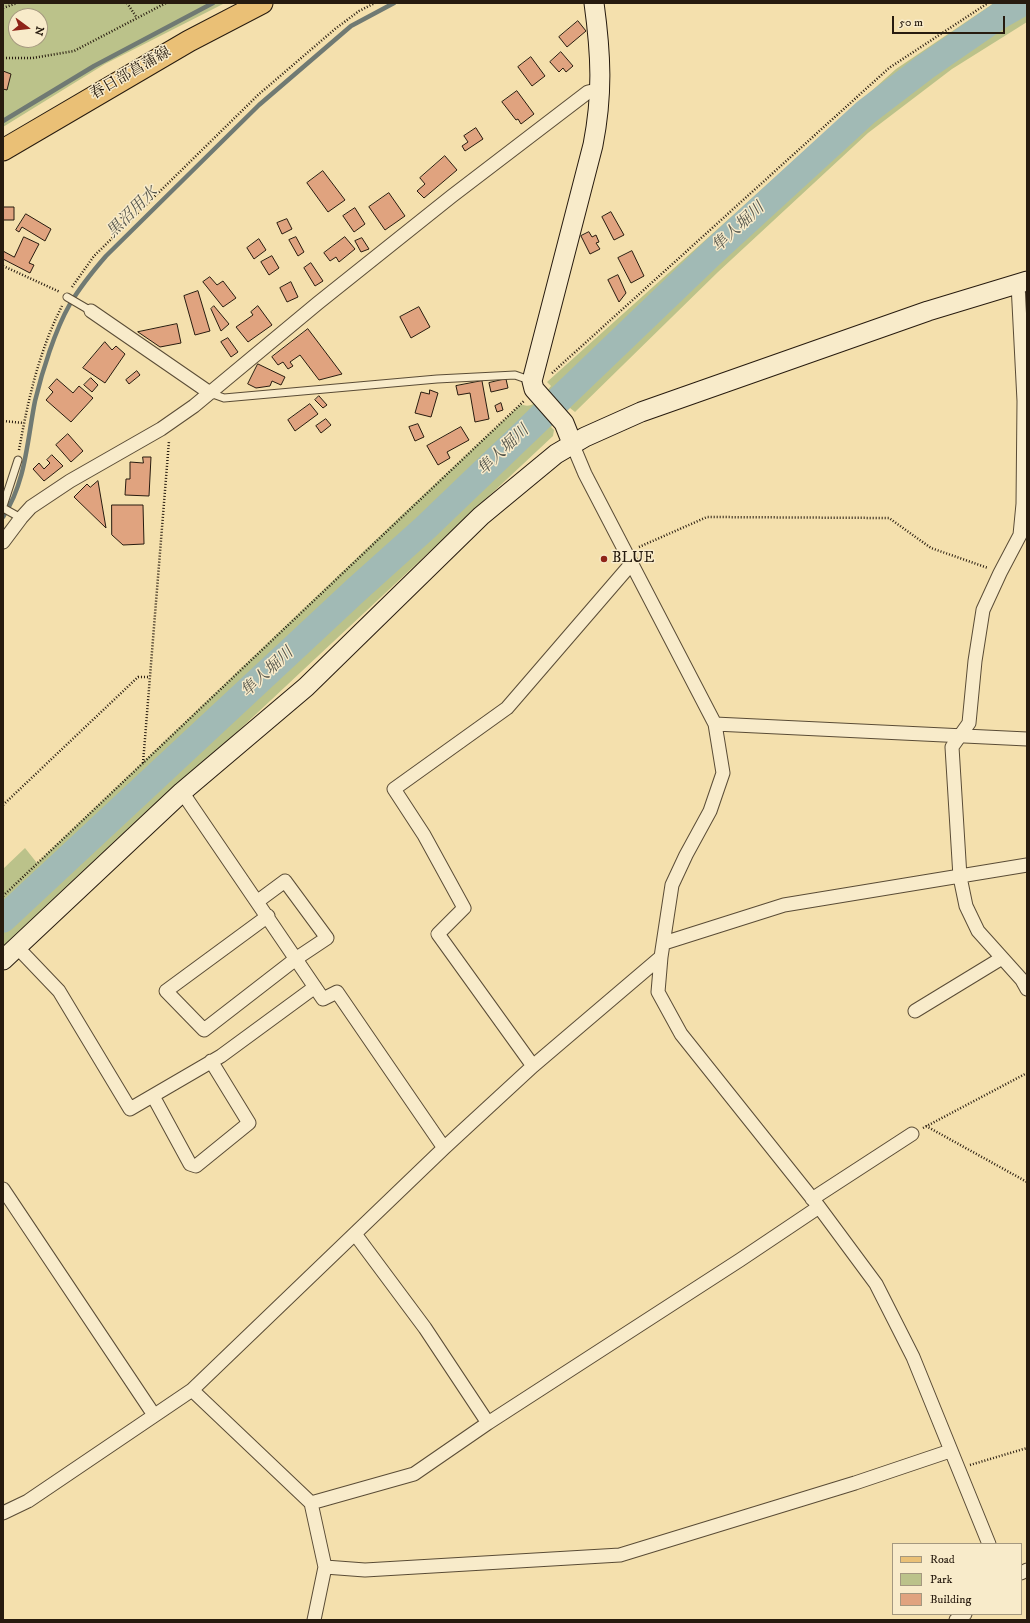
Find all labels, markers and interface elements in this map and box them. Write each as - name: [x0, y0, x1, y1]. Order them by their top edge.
- north arrow: [8, 8, 48, 48]
- scale bar: [894, 8, 1007, 34]
- text: 50 m: [899, 15, 923, 30]
- text: N: [31, 25, 47, 37]
- street label: 春日部菖蒲線: [88, 44, 174, 104]
- water label: 黒沼用水: [104, 184, 162, 242]
- water label: 隼人堀川: [709, 199, 769, 257]
- water label: 隼人堀川: [474, 422, 534, 480]
- place label: BLUE: [612, 550, 654, 568]
- marker: BLUE: [599, 554, 609, 564]
- water label: 隼人堀川: [238, 644, 298, 702]
- legend: [892, 1543, 1022, 1615]
- text: Road: [930, 1552, 955, 1567]
- text: Park: [930, 1572, 952, 1587]
- text: Building: [930, 1592, 971, 1607]

